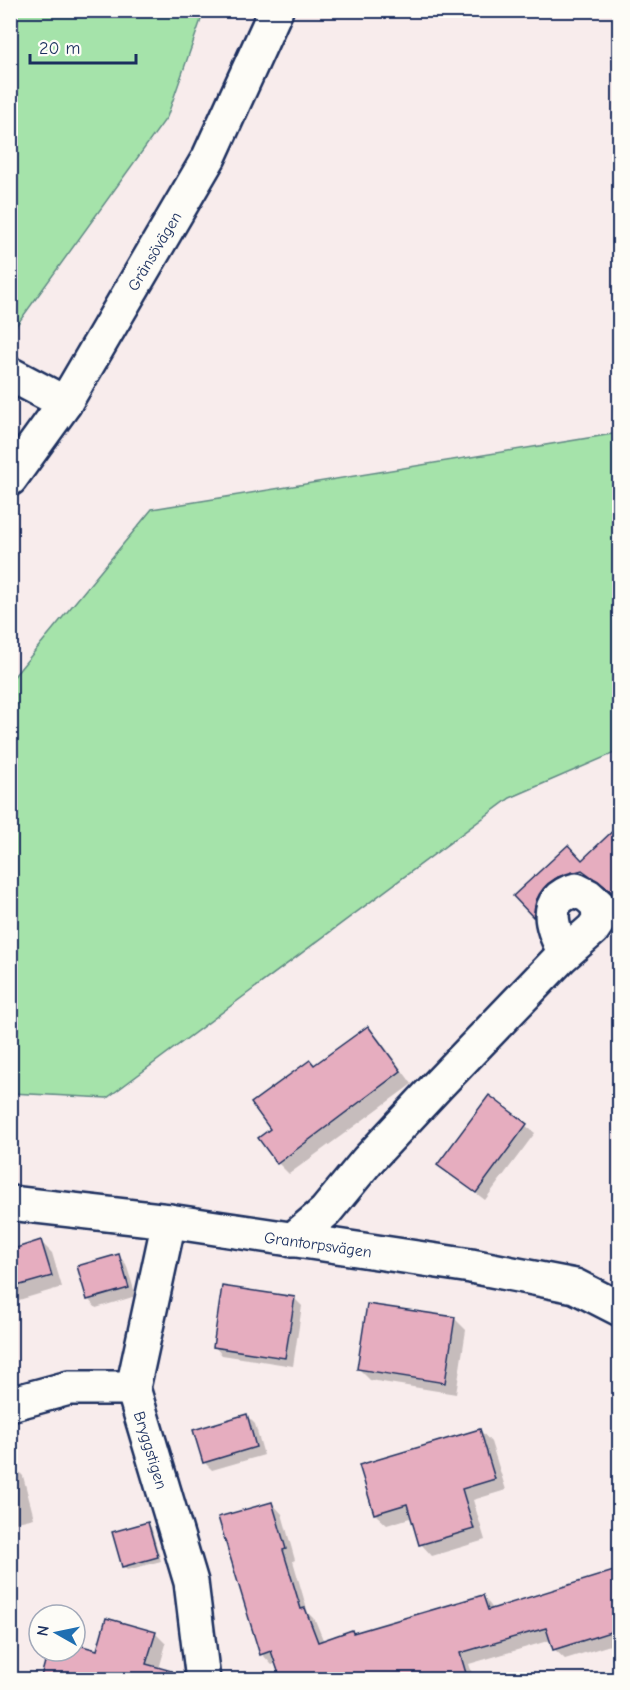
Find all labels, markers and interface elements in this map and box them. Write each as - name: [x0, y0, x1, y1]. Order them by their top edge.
- scale bar: [30, 27, 136, 65]
- text: 20 m: [39, 38, 80, 59]
- street label: Gränsövägen: [124, 209, 186, 294]
- street label: Grantorpsvägen: [263, 1229, 373, 1261]
- street label: Bryggstigen: [130, 1409, 170, 1491]
- north arrow: [27, 1603, 87, 1663]
- text: N: [33, 1624, 53, 1637]

